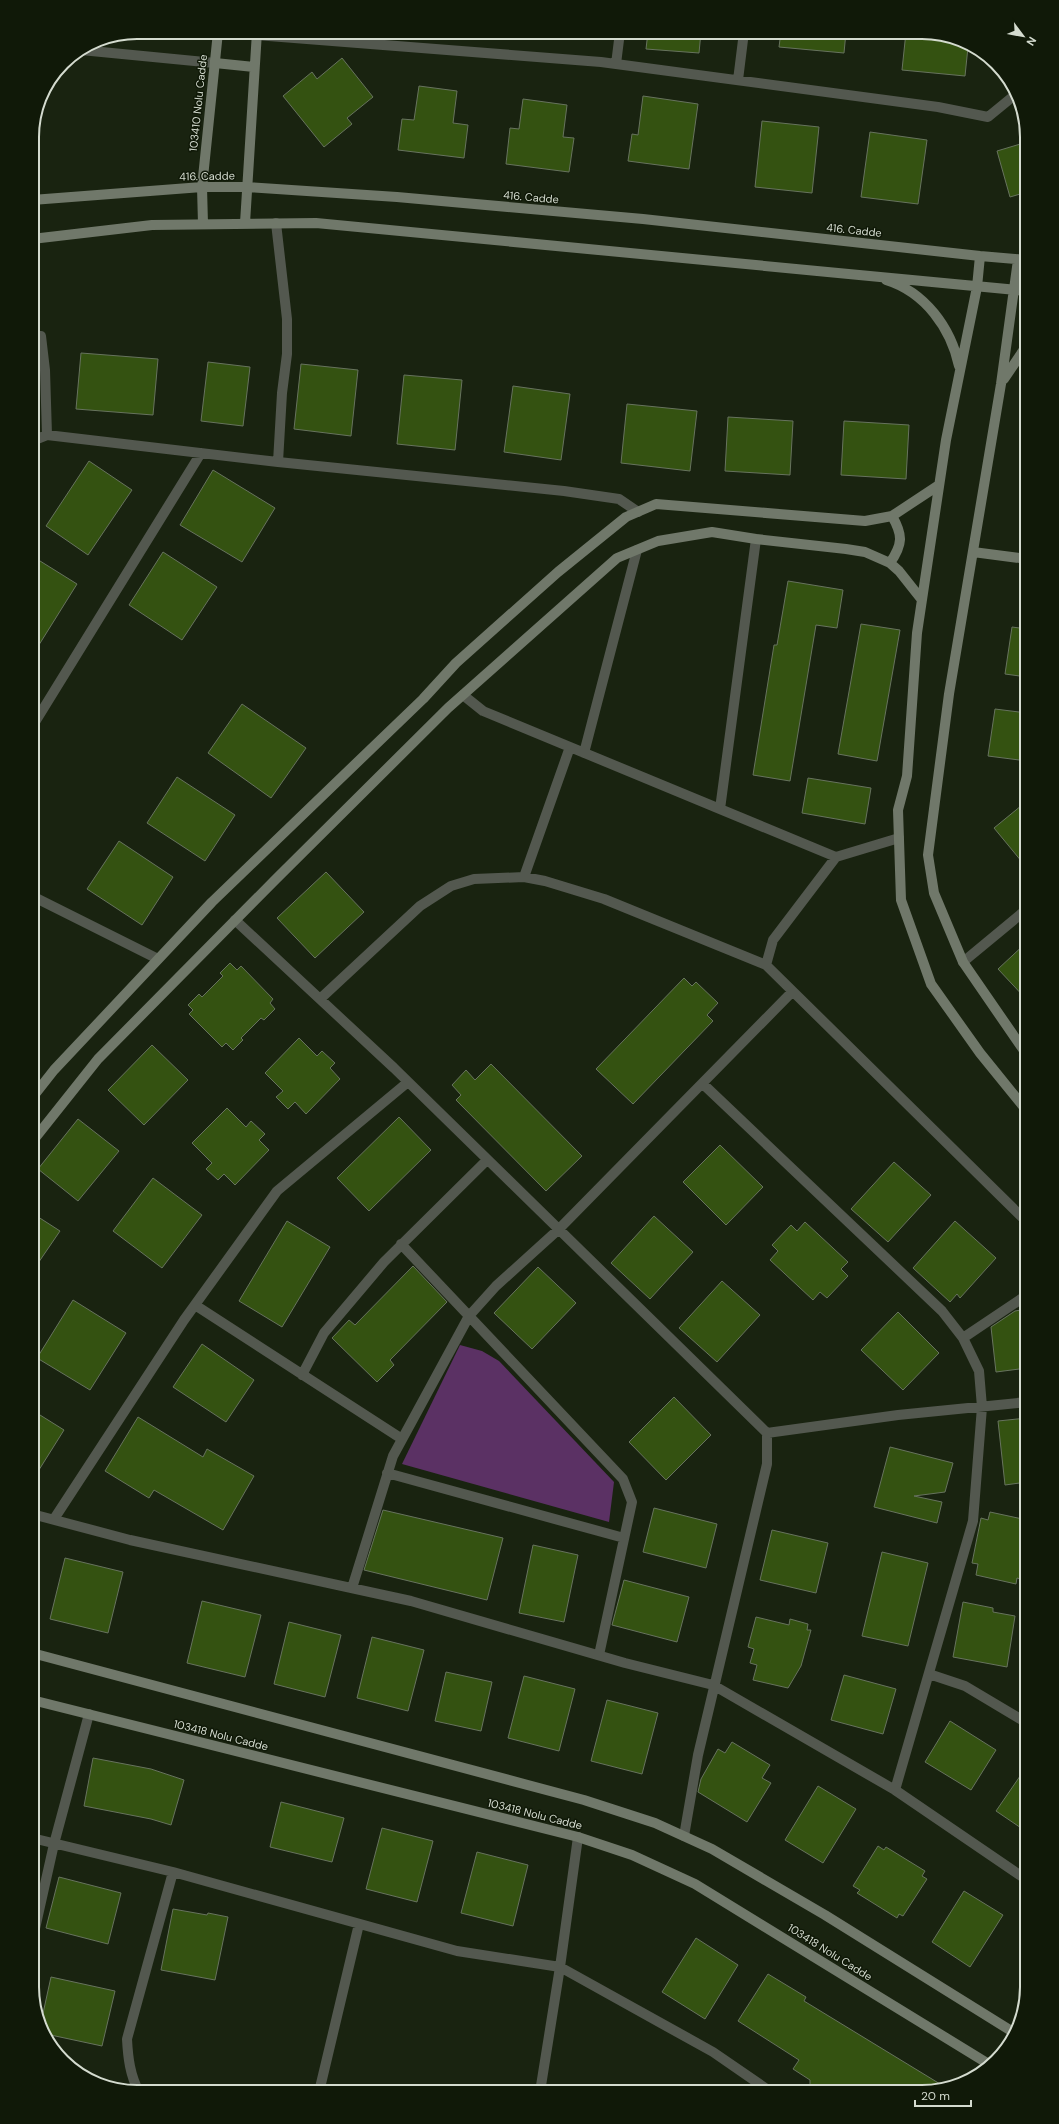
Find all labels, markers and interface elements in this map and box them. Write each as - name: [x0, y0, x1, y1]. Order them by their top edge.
- north arrow: [1003, 16, 1043, 56]
- text: N: [1023, 34, 1040, 48]
- street label: 103410 Nolu Cadde: [186, 54, 210, 152]
- street label: 416. Cadde: [179, 169, 235, 183]
- street label: 416. Cadde: [503, 188, 559, 206]
- street label: 416. Cadde: [826, 220, 882, 240]
- street label: 103418 Nolu Cadde: [172, 1716, 270, 1754]
- street label: 103418 Nolu Cadde: [486, 1795, 584, 1833]
- street label: 103418 Nolu Cadde: [785, 1920, 875, 1984]
- scale bar: [915, 2082, 971, 2108]
- text: 20 m: [921, 2088, 950, 2104]

